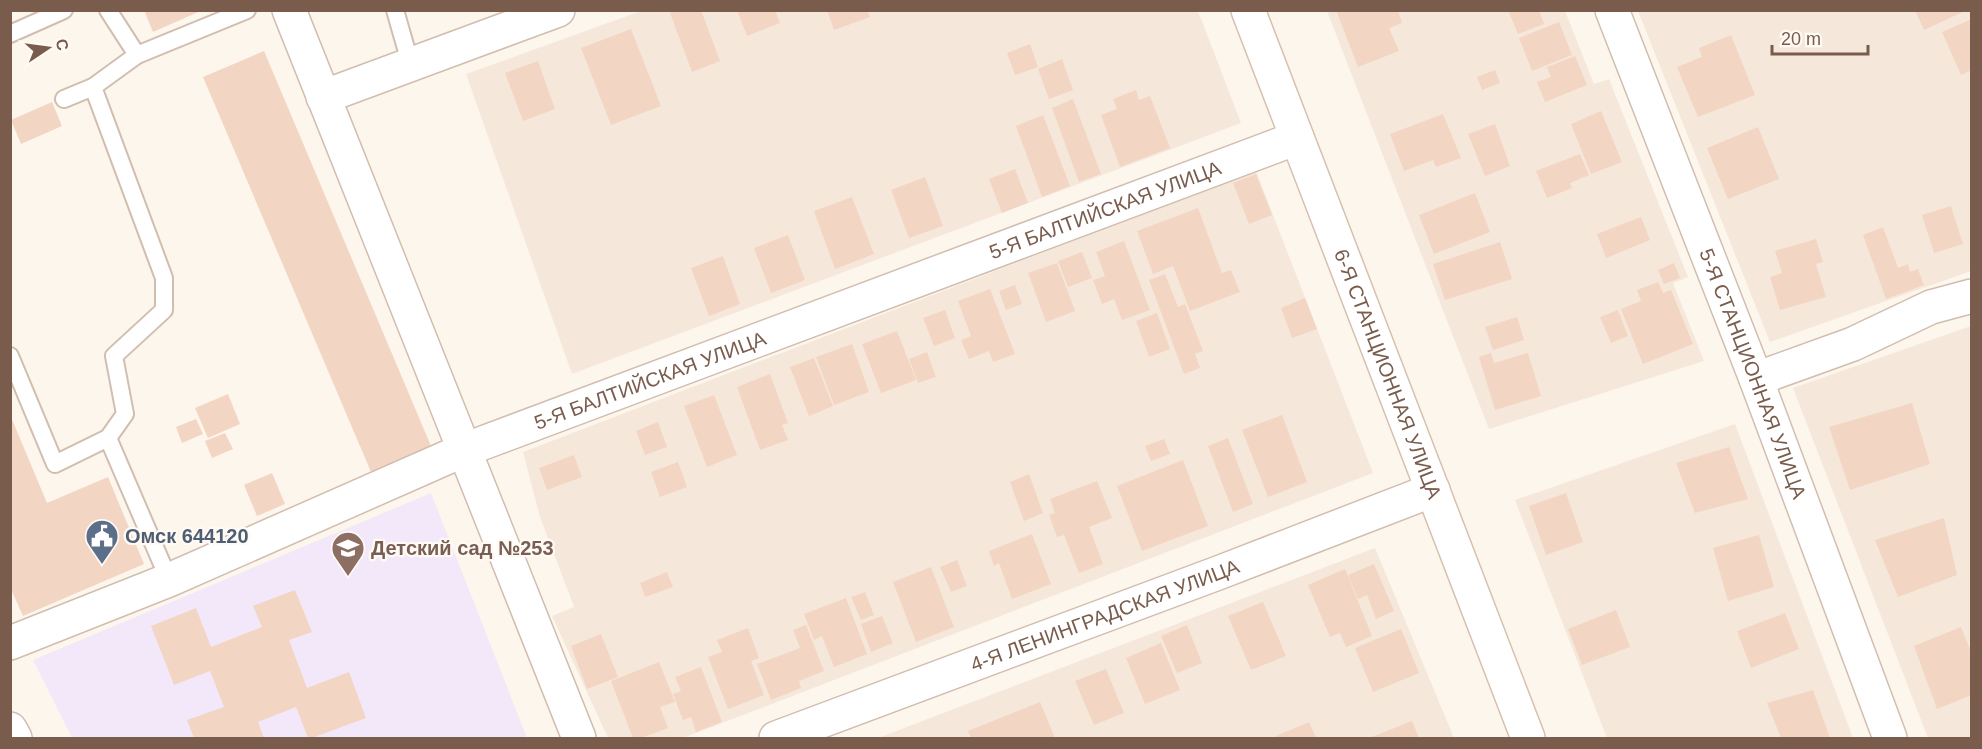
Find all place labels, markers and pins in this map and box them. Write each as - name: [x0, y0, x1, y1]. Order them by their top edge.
- public building icon: Омск 644120: [84, 518, 120, 565]
- place label: Омск 644120: [125, 525, 249, 547]
- school or university icon: Детский сад №253: [330, 530, 366, 577]
- place label: Детский сад №253: [371, 537, 554, 559]

